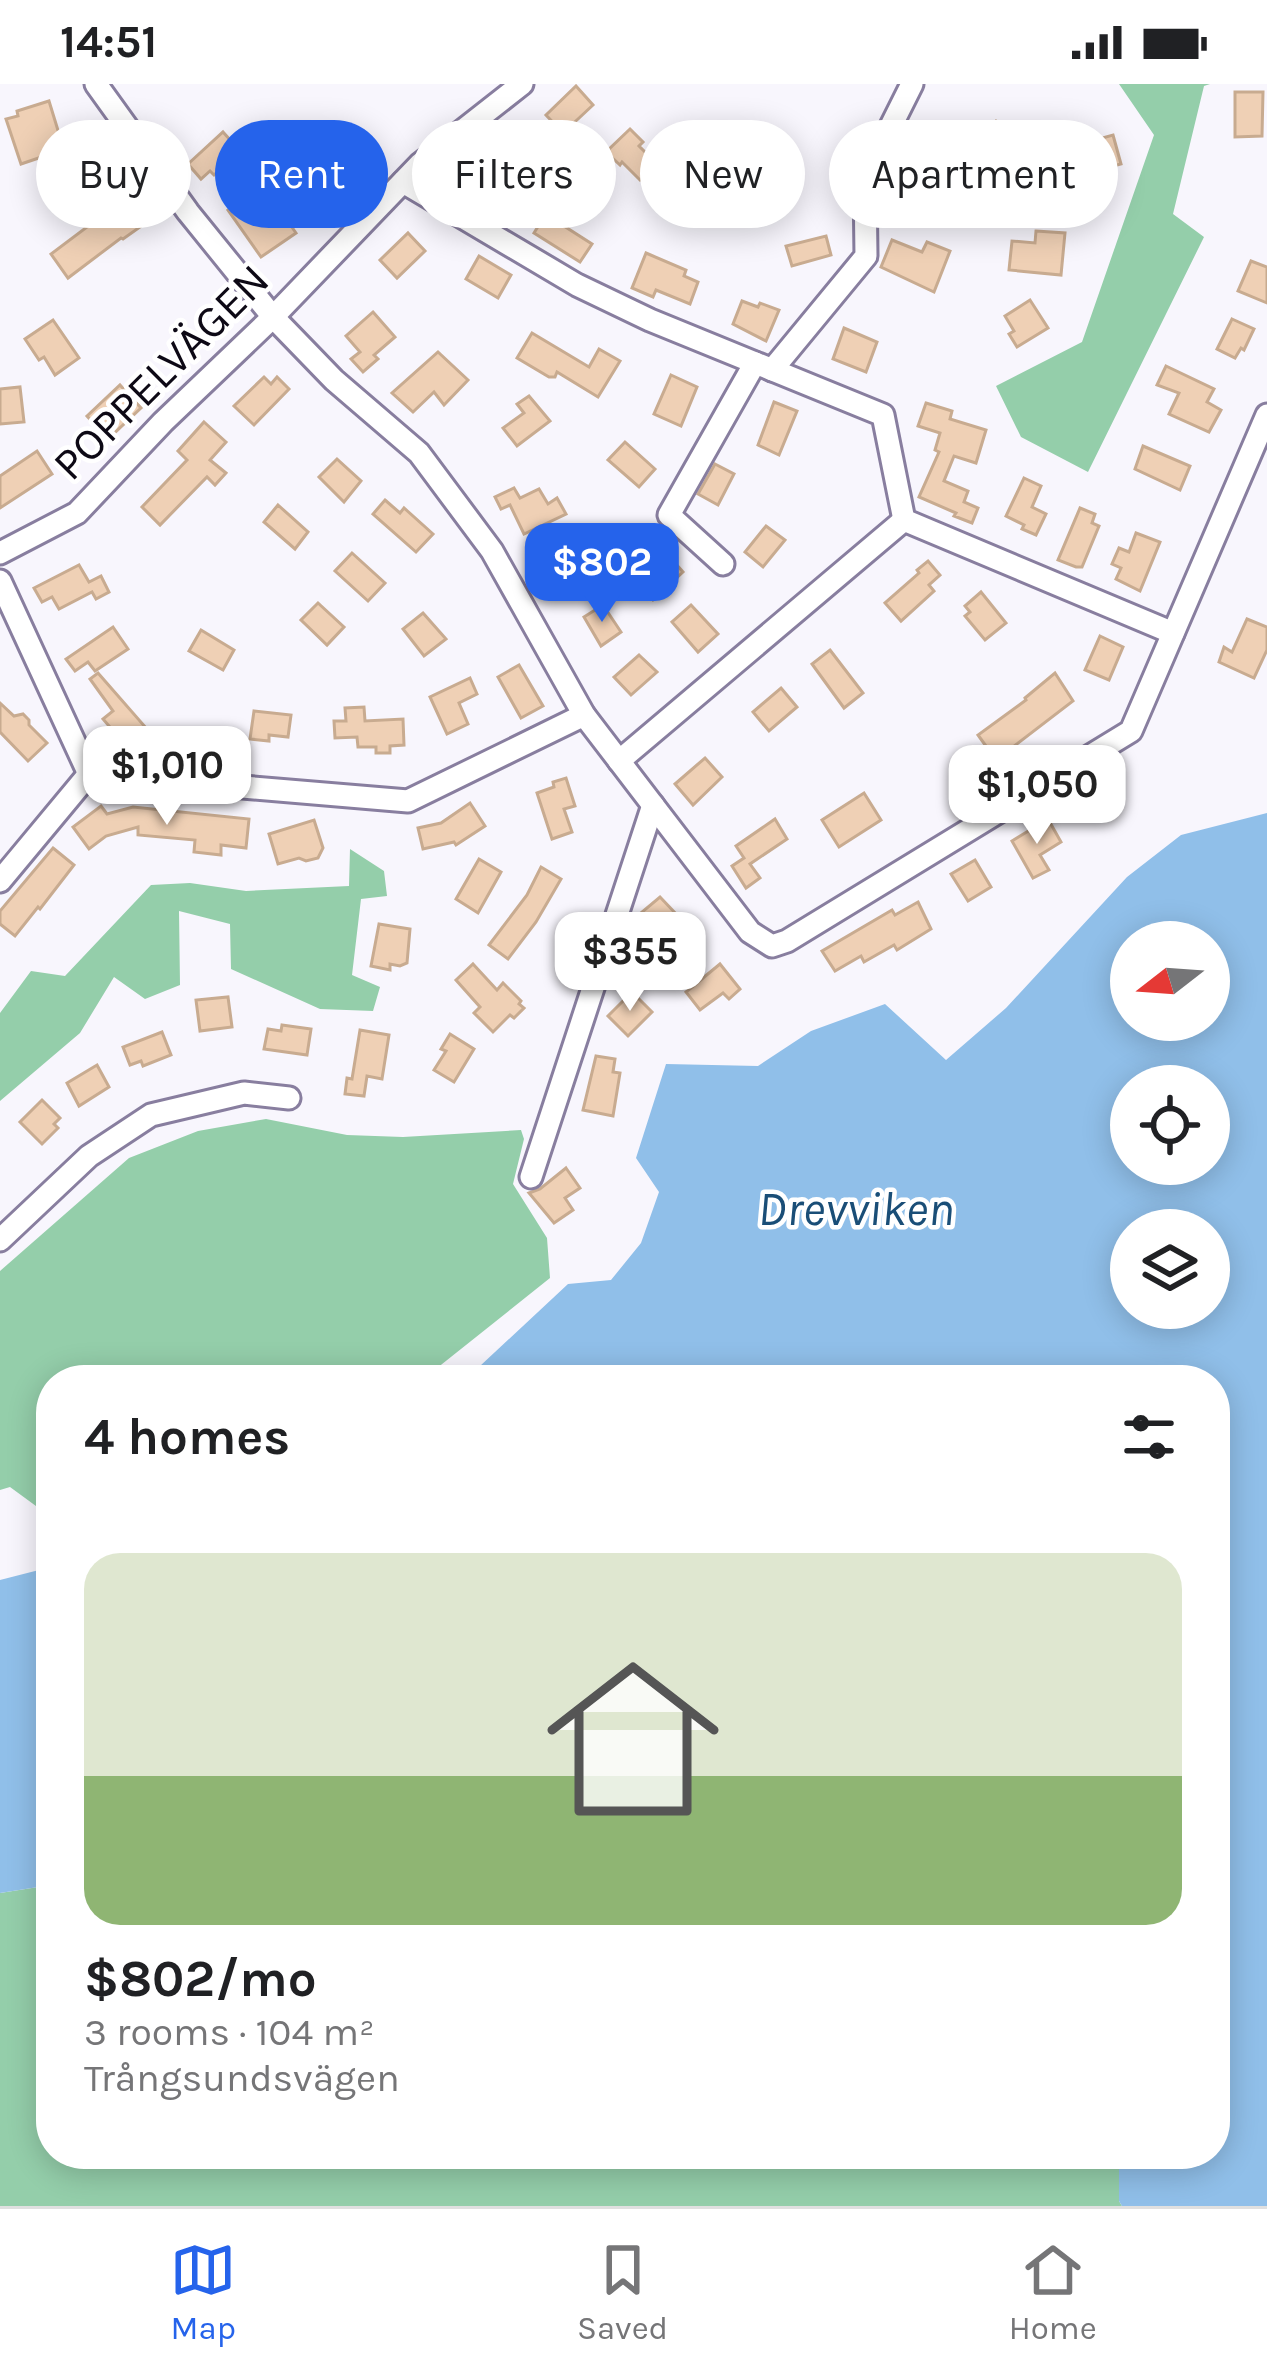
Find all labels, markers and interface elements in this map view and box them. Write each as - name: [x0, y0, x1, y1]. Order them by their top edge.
- text: 14:51: [60, 16, 157, 68]
- chip: Buy: [36, 120, 191, 228]
- chip: Rent: [215, 120, 388, 228]
- chip: Filters: [412, 120, 616, 228]
- chip: New: [640, 120, 805, 228]
- chip: Apartment: [829, 120, 1118, 228]
- street label: POPPELVÄGEN: [43, 254, 279, 490]
- pin: $802: [531, 523, 673, 625]
- text: $802: [552, 539, 652, 585]
- pin: $1,010: [69, 726, 265, 828]
- text: $1,010: [110, 742, 224, 788]
- pin: $1,050: [939, 745, 1135, 847]
- text: $1,050: [976, 761, 1098, 807]
- pin: $355: [559, 912, 701, 1014]
- north arrow: [1110, 921, 1230, 1041]
- map controls: [1110, 921, 1230, 1329]
- text: $355: [582, 928, 678, 974]
- button: locate: [1110, 1065, 1230, 1185]
- water label: Drevviken: [758, 1181, 954, 1237]
- button: layers: [1110, 1209, 1230, 1329]
- icon: filters: [1116, 1404, 1182, 1470]
- text: 4 homes: [84, 1407, 290, 1467]
- icon: home: [525, 1631, 741, 1847]
- text: $802/mo: [84, 1949, 317, 2009]
- text: 3 rooms · 104 m²: [84, 2009, 375, 2055]
- text: Trångsundsvägen: [84, 2055, 400, 2101]
- tab: Map: [170, 2237, 236, 2347]
- tab: Saved: [577, 2237, 668, 2347]
- tab: Home: [1009, 2237, 1097, 2347]

